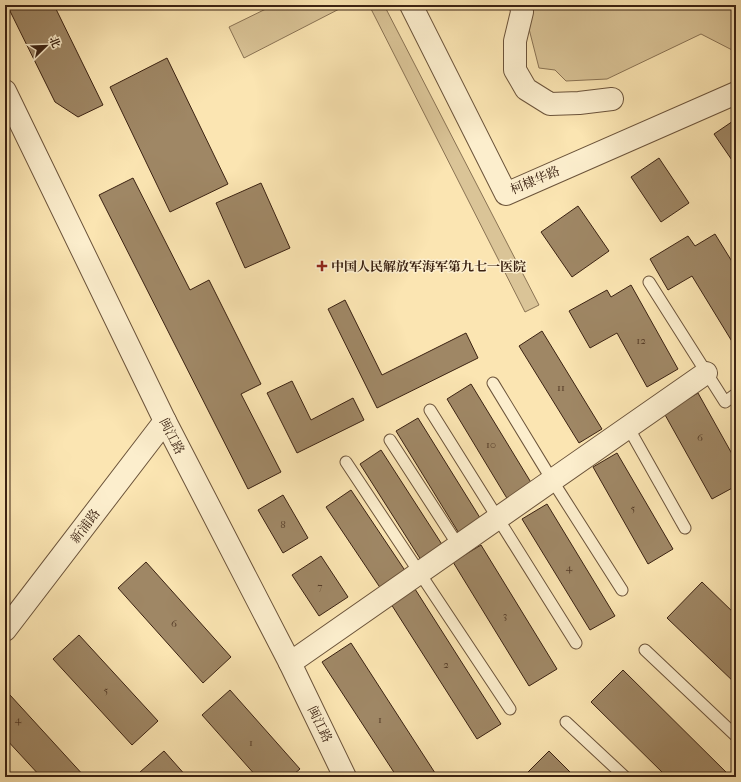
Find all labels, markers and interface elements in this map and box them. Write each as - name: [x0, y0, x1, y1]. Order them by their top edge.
- north arrow: [26, 26, 66, 66]
- text: 北: [47, 35, 63, 50]
- street label: 柯棣华路: [508, 163, 562, 197]
- place label: 中国人民解放军海军第九七一医院: [331, 259, 526, 274]
- marker: 中国人民解放军海军第九七一医院: [316, 260, 328, 272]
- house number: 12: [636, 334, 646, 347]
- house number: 11: [557, 381, 565, 394]
- street label: 闽江路: [156, 415, 188, 457]
- house number: 6: [697, 431, 703, 444]
- house number: 10: [486, 438, 496, 451]
- house number: 5: [631, 502, 636, 515]
- street label: 新浦路: [67, 506, 103, 546]
- house number: 8: [280, 518, 286, 531]
- house number: 4: [566, 561, 573, 574]
- house number: 7: [317, 580, 323, 593]
- house number: 3: [503, 609, 507, 622]
- house number: 6: [171, 617, 177, 630]
- house number: 2: [443, 658, 449, 671]
- house number: 5: [104, 684, 109, 697]
- street label: 闽江路: [305, 703, 335, 745]
- house number: 4: [15, 713, 22, 726]
- house number: 1: [378, 713, 382, 726]
- house number: 1: [249, 736, 253, 749]

